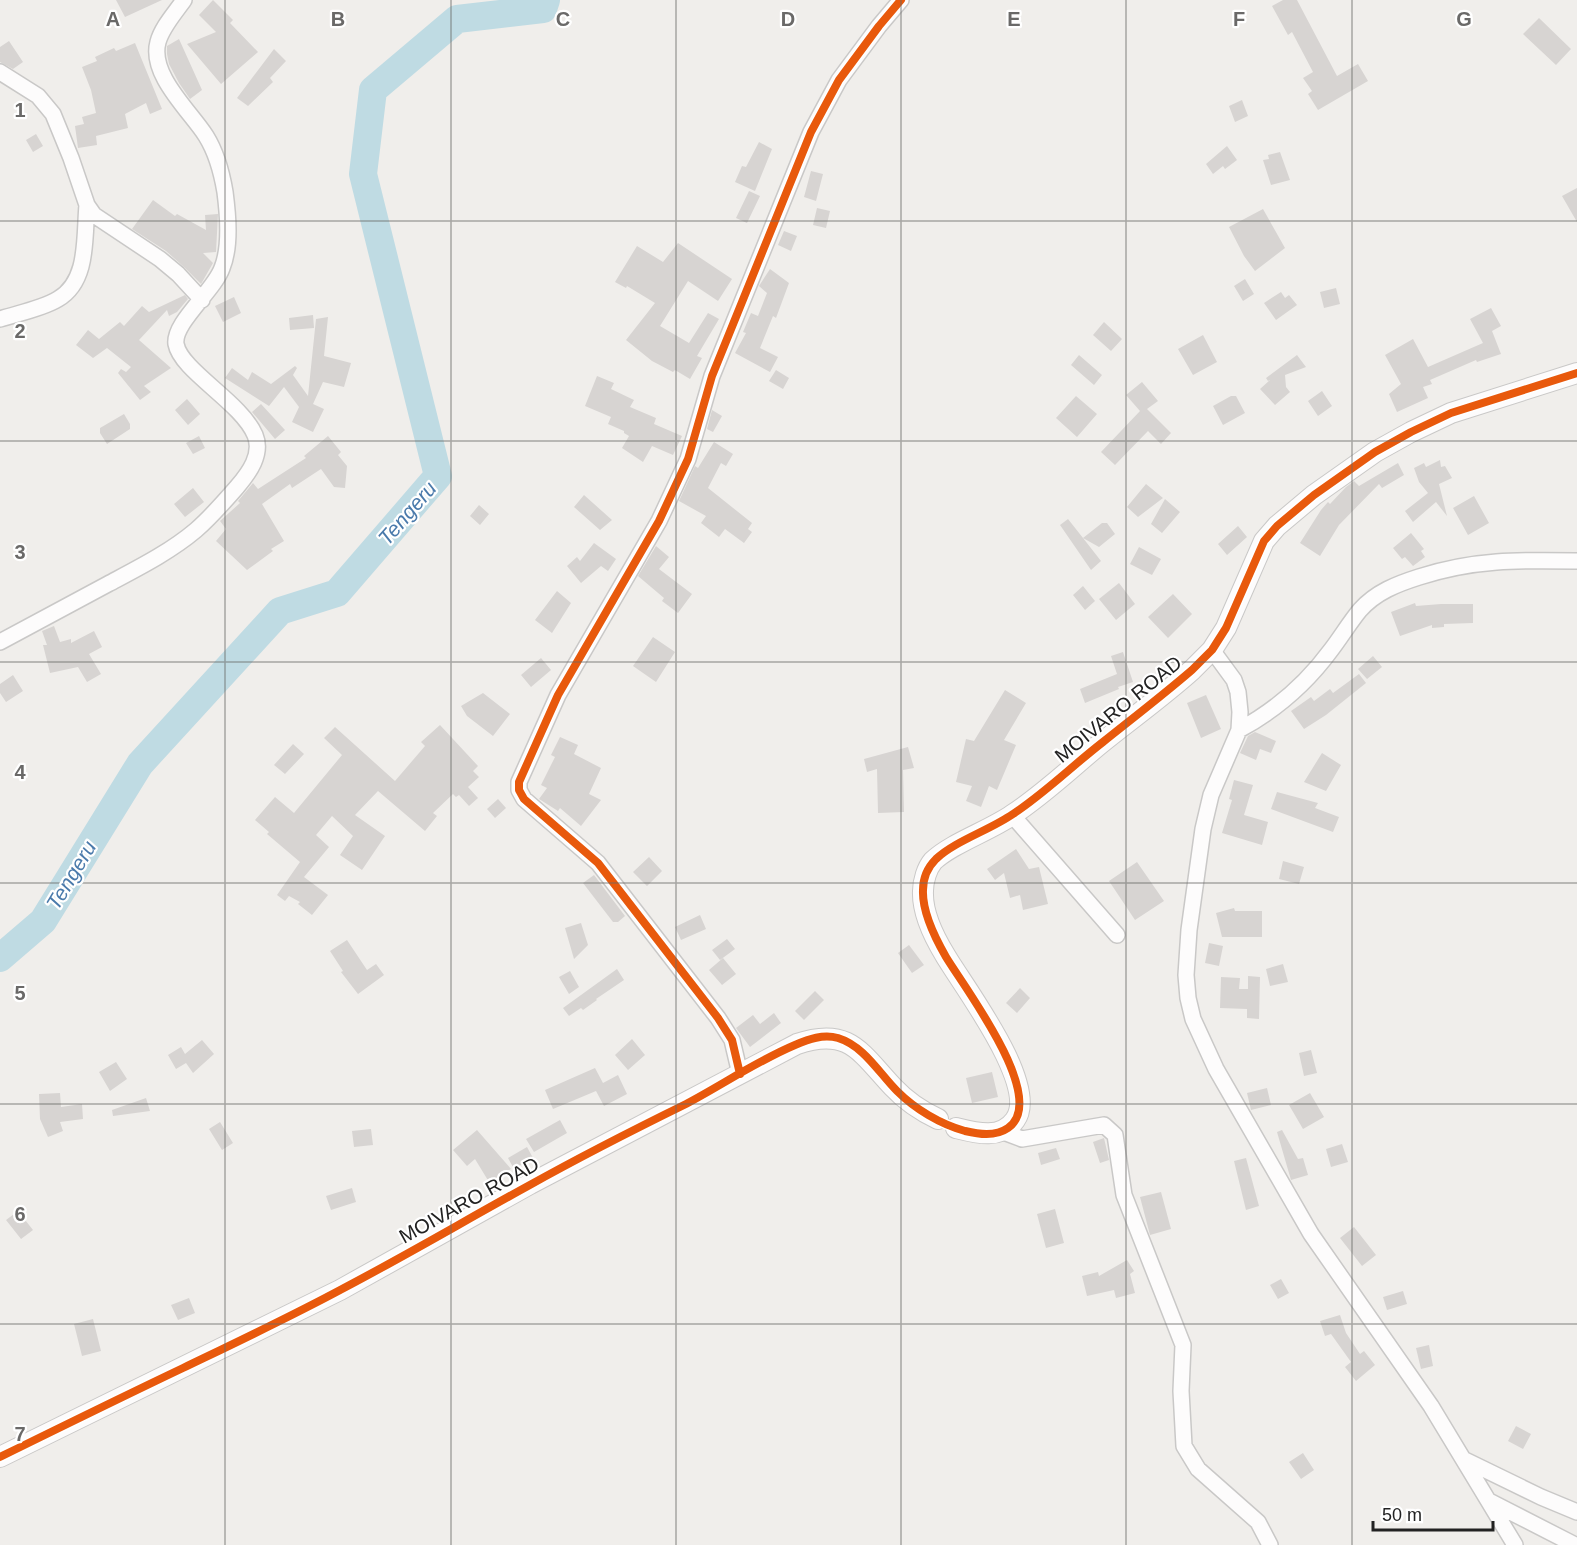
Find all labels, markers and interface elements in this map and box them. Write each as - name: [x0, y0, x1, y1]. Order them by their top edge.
- text: A: [106, 8, 120, 30]
- text: B: [331, 8, 345, 30]
- text: C: [556, 8, 570, 30]
- text: D: [781, 8, 795, 30]
- text: E: [1007, 8, 1021, 30]
- text: F: [1233, 8, 1245, 30]
- text: G: [1456, 8, 1472, 30]
- text: 1: [14, 99, 26, 121]
- text: 2: [14, 320, 26, 342]
- water label: Tengeru: [373, 476, 441, 549]
- text: 3: [14, 541, 26, 563]
- street label: MOIVARO ROAD: [1050, 651, 1186, 767]
- text: 4: [14, 761, 26, 783]
- water label: Tengeru: [41, 836, 101, 914]
- text: 5: [14, 982, 26, 1004]
- street label: MOIVARO ROAD: [395, 1152, 543, 1248]
- text: 6: [14, 1203, 26, 1225]
- text: 7: [14, 1423, 26, 1445]
- scale bar: [1373, 1494, 1493, 1532]
- text: 50 m: [1382, 1505, 1422, 1525]

